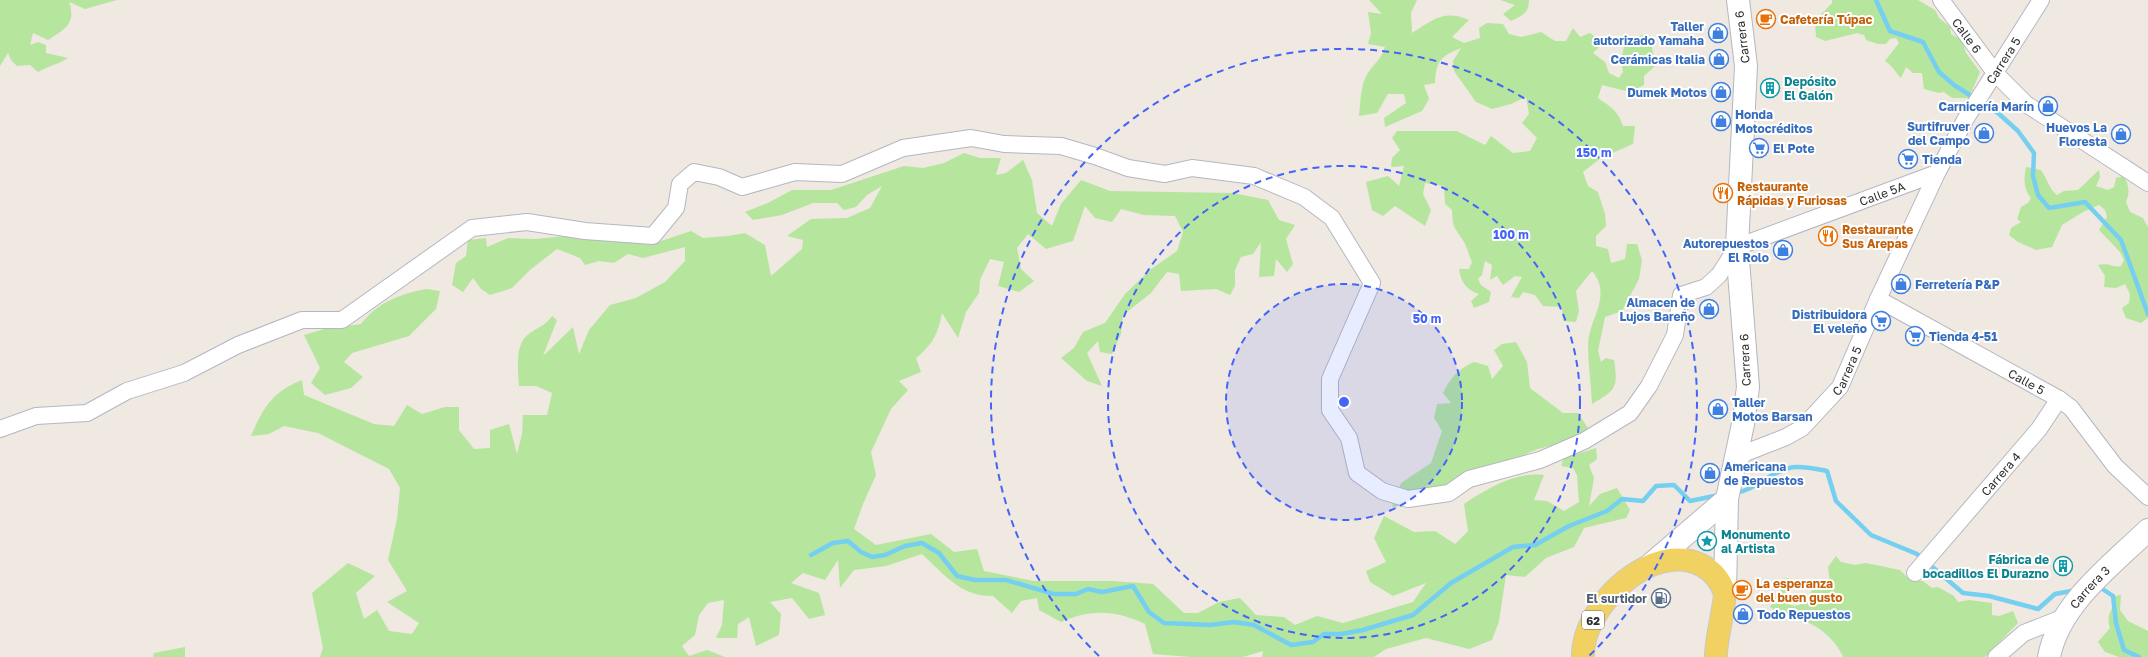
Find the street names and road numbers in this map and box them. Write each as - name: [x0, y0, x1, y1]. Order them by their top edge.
- street label: Carrera 6: [1731, 10, 1753, 64]
- street label: Calle 6: [1949, 15, 1985, 56]
- street label: Carrera 5: [1982, 34, 2023, 86]
- street label: Calle 5A: [1857, 178, 1907, 209]
- street label: Carrera 6: [1736, 333, 1754, 387]
- street label: Carrera 5: [1829, 344, 1864, 398]
- street label: Calle 5: [2006, 365, 2048, 397]
- street label: Carrera 4: [1978, 449, 2023, 499]
- street label: Carrera 3: [2066, 562, 2113, 611]
- road number: 62: [1582, 611, 1604, 629]

